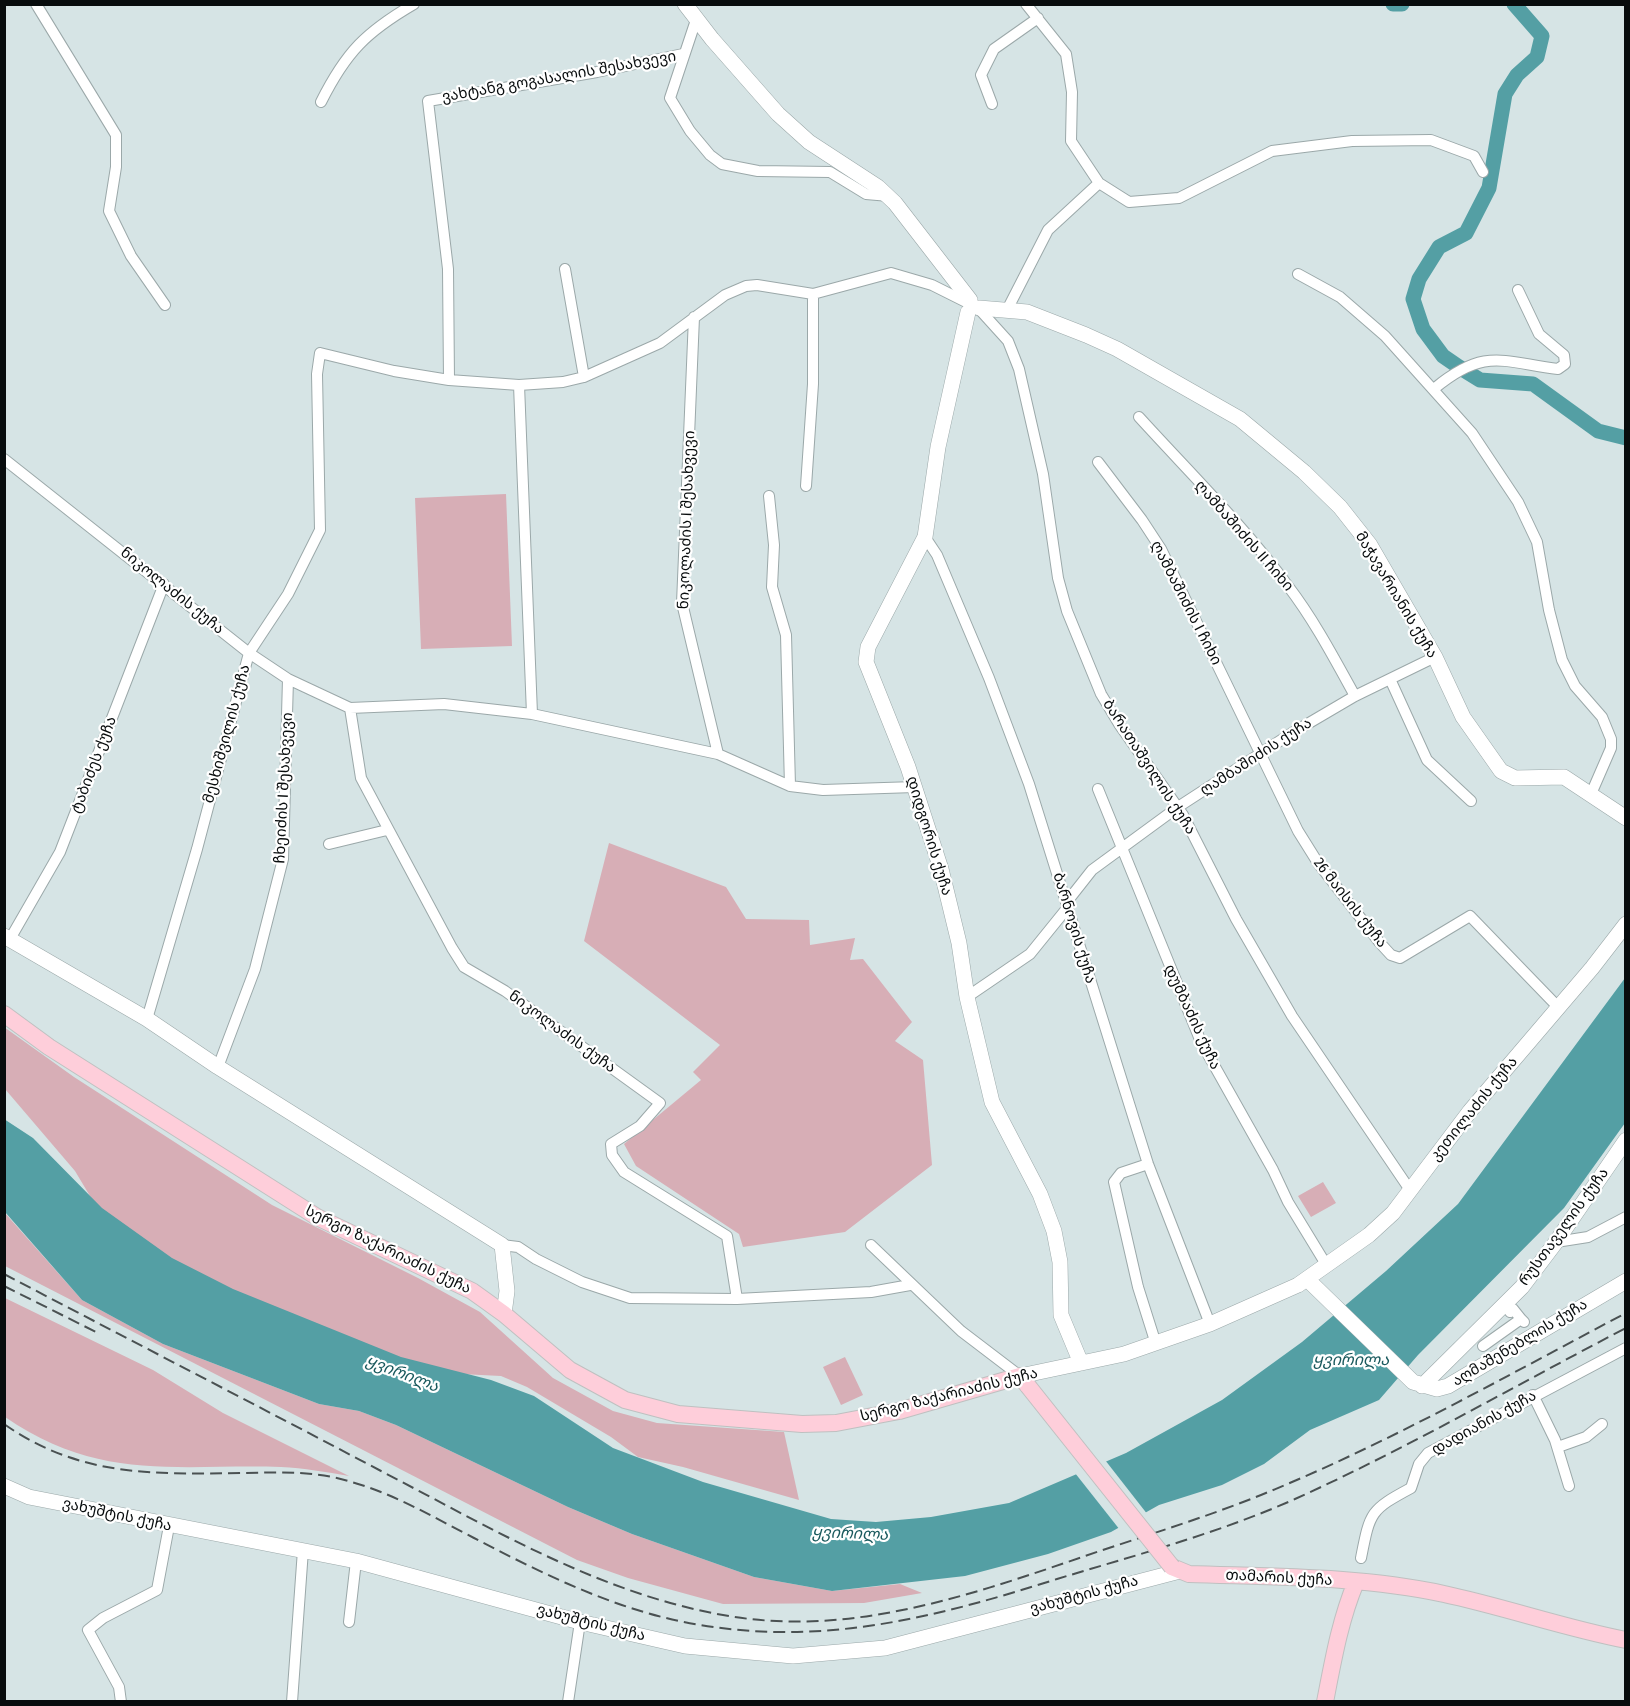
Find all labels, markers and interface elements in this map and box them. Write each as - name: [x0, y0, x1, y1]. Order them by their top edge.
- street label: ვახტანგ გოგასალის შესახვევი: [441, 48, 677, 106]
- street label: ნიკოლაძის I შესახვევი: [675, 430, 699, 610]
- street label: ღამბაშიძის II ჩიხი: [1191, 477, 1297, 595]
- street label: მაჭავარიანის ქუჩა: [1351, 528, 1441, 662]
- street label: ღამბაშიძის I ჩიხი: [1147, 538, 1225, 668]
- street label: ნიკოლაძის ქუჩა: [117, 544, 227, 638]
- street label: მესხიშვილის ქუჩა: [200, 663, 254, 805]
- street label: ბარათაშვილის ქუჩა: [1099, 696, 1199, 838]
- street label: ჩხეიძის I შესახვევი: [271, 712, 297, 864]
- street label: ტაბიძეს ქუჩა: [67, 714, 121, 816]
- street label: ღამბაშიძის ქუჩა: [1197, 714, 1315, 800]
- street label: დიდგორის ქუჩა: [902, 774, 956, 898]
- street label: 26 მაისის ქუჩა: [1309, 855, 1391, 951]
- street label: ბარნოვის ქუჩა: [1049, 870, 1099, 986]
- street label: დუმბაძის ქუჩა: [1160, 962, 1224, 1072]
- street label: ნიკოლაძის ქუჩა: [505, 987, 619, 1077]
- street label: კეთილაძის ქუჩა: [1426, 1053, 1522, 1165]
- street label: რუსთაველის ქუჩა: [1515, 1165, 1613, 1289]
- street label: სერგო ზაქარიაძის ქუჩა: [302, 1202, 474, 1298]
- street label: აღმაშენებლის ქუჩა: [1449, 1296, 1591, 1390]
- water label: ყვირილა: [363, 1351, 441, 1397]
- water label: ყვირილა: [1313, 1351, 1389, 1371]
- street label: სერგო ზაქარიაძის ქუჩა: [858, 1364, 1040, 1426]
- street label: დადიანის ქუჩა: [1429, 1387, 1539, 1459]
- street label: ვახუშტის ქუჩა: [61, 1495, 173, 1535]
- water label: ყვირილა: [812, 1523, 888, 1545]
- street label: თამარის ქუჩა: [1225, 1566, 1333, 1590]
- street label: ვახუშტის ქუჩა: [1028, 1572, 1140, 1618]
- street label: ვახუშტის ქუჩა: [535, 1601, 647, 1645]

